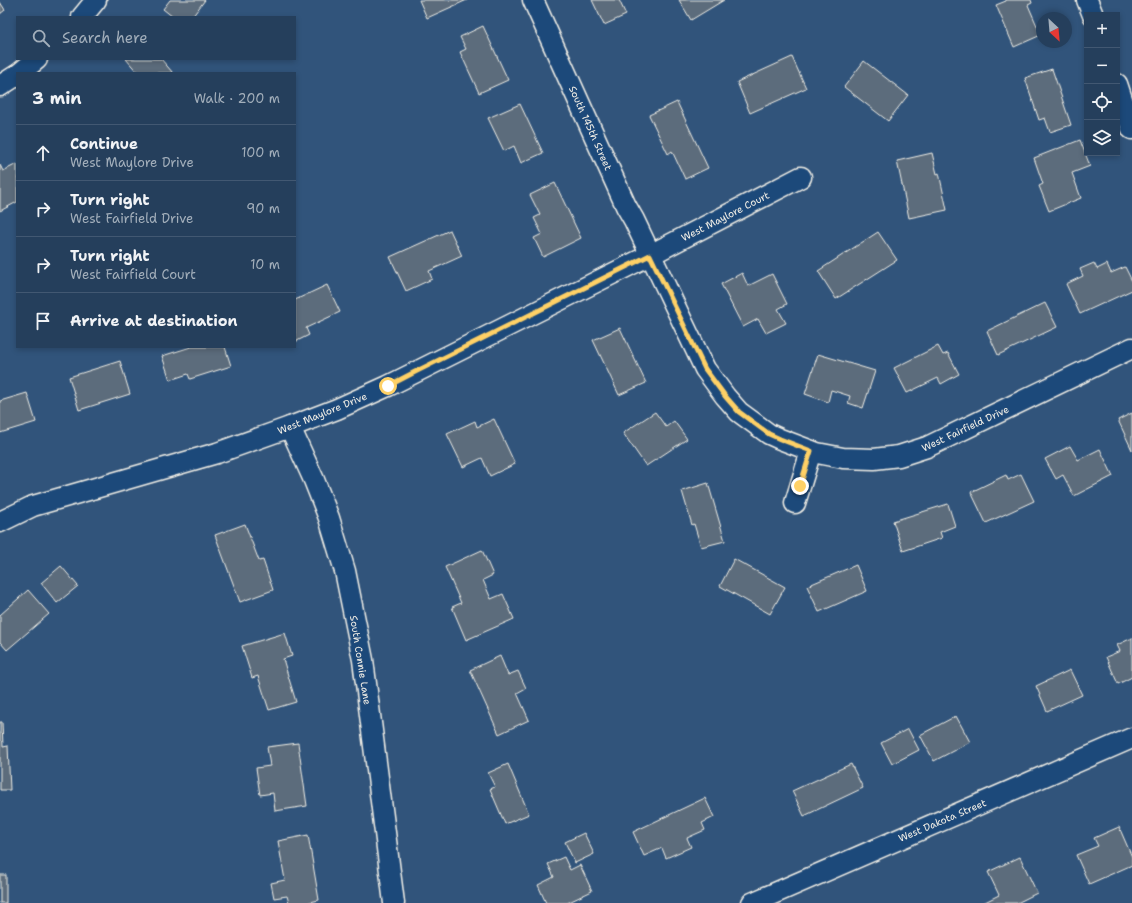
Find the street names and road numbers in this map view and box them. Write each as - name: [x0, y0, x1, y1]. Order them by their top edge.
- street label: South 145th Street: [566, 84, 615, 172]
- street label: West Maylore Court: [679, 189, 771, 244]
- street label: West Maylore Drive: [276, 389, 369, 437]
- street label: West Fairfield Drive: [919, 402, 1011, 454]
- street label: South Connie Lane: [347, 614, 374, 706]
- street label: West Dakota Street: [896, 796, 988, 845]

